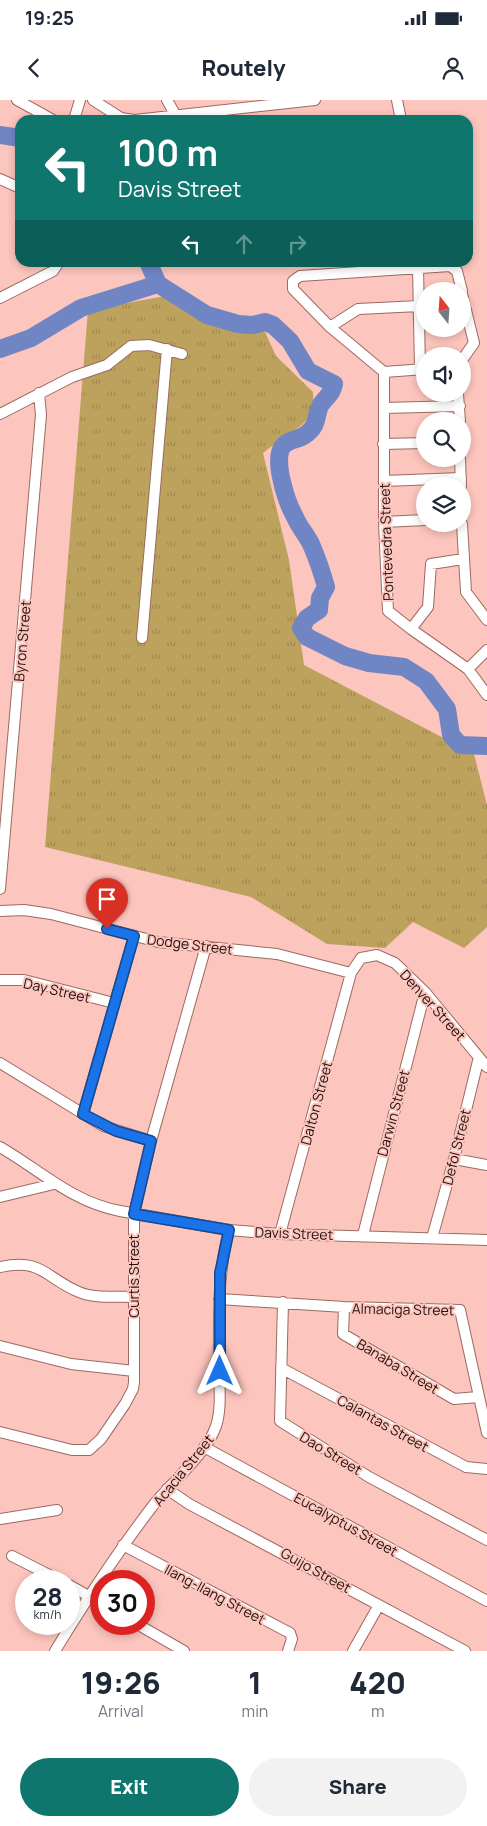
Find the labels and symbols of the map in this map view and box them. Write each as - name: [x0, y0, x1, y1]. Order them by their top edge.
- north arrow: [416, 282, 471, 338]
- street label: Pontevedra Street: [374, 482, 398, 601]
- street label: Byron Street: [9, 599, 35, 682]
- pin: [86, 878, 128, 929]
- street label: Dodge Street: [146, 929, 234, 959]
- street label: Denver Street: [396, 965, 470, 1045]
- street label: Day Street: [22, 973, 93, 1007]
- street label: Dalton Street: [296, 1058, 336, 1147]
- street label: Darwin Street: [372, 1067, 414, 1158]
- street label: Defol Street: [437, 1107, 475, 1187]
- street label: Davis Street: [254, 1222, 334, 1244]
- street label: Curtis Street: [124, 1234, 143, 1318]
- street label: Almaciga Street: [352, 1299, 455, 1319]
- street label: Banaba Street: [353, 1334, 443, 1398]
- position arrow: [193, 1344, 245, 1396]
- street label: Calantas Street: [334, 1390, 432, 1456]
- street label: Dao Street: [296, 1427, 366, 1479]
- street label: Acacia Street: [148, 1430, 218, 1510]
- street label: Eucalyptus Street: [291, 1488, 402, 1561]
- street label: Guijo Street: [278, 1543, 355, 1597]
- street label: Ilang-Ilang Street: [161, 1559, 269, 1629]
- speed limit sign: 30: [90, 1570, 155, 1635]

